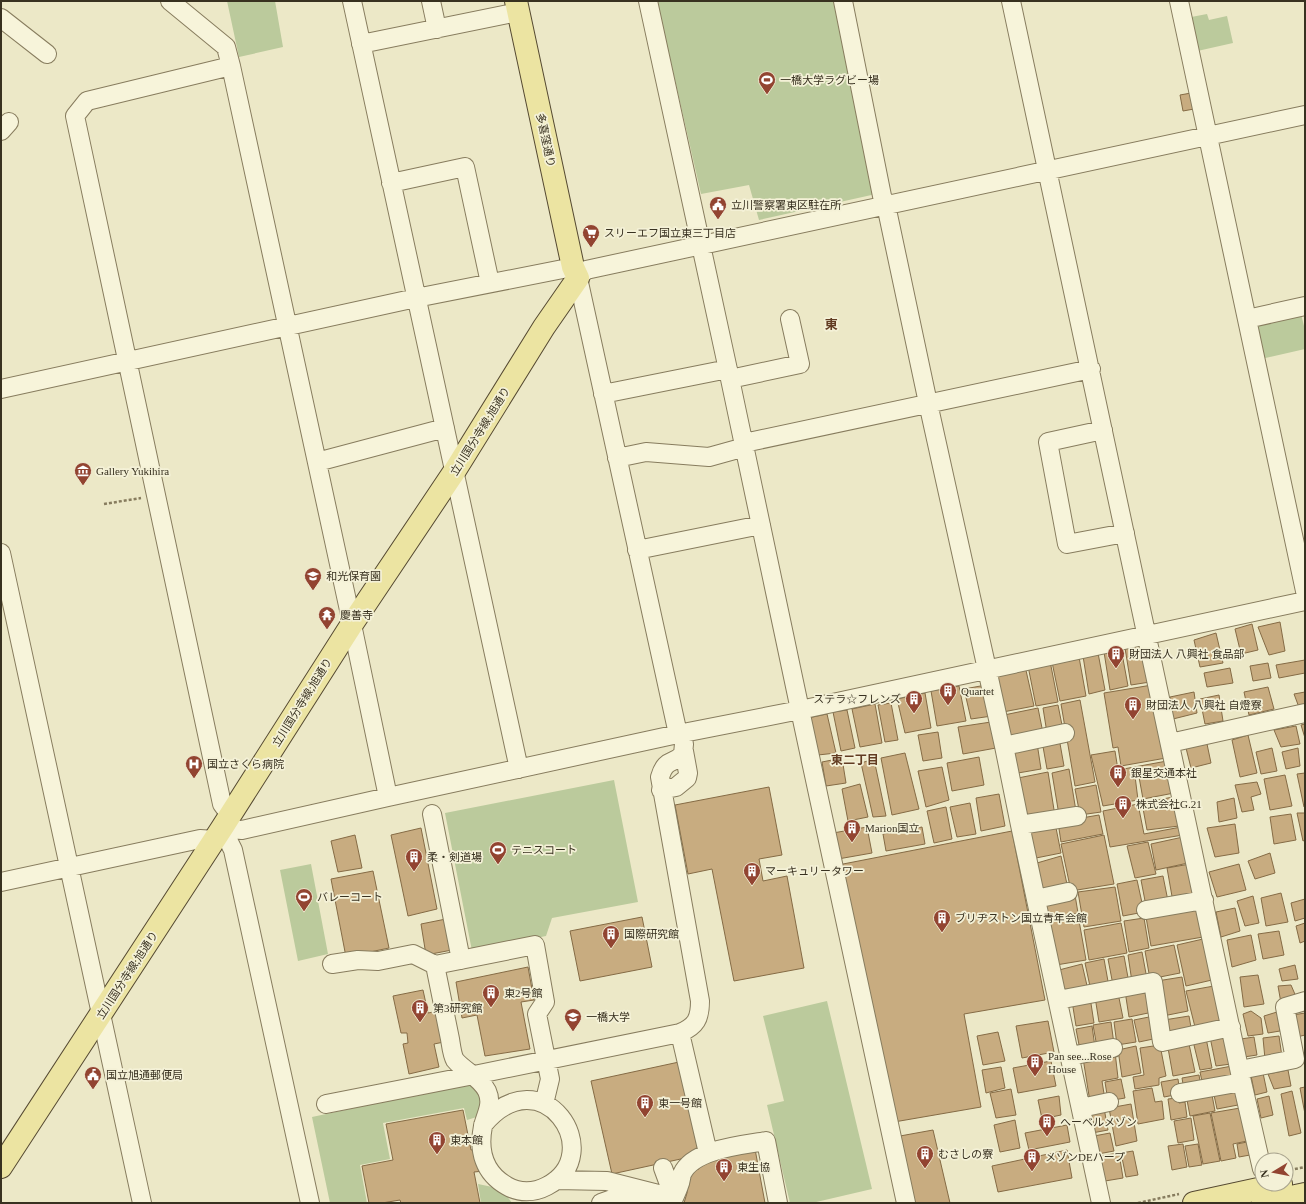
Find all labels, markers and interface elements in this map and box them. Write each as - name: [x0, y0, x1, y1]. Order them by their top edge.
- sports icon: 一橋大学ラグビー場: [757, 70, 777, 95]
- place label: 一橋大学ラグビー場: [780, 74, 879, 86]
- street label: 多喜窪通り: [534, 112, 558, 168]
- public building icon: 立川警察署東区駐在所: [708, 195, 728, 220]
- place label: 立川警察署東区駐在所: [731, 199, 842, 211]
- supermarket icon: スリーエフ国立東三丁目店: [581, 223, 601, 248]
- place label: スリーエフ国立東三丁目店: [604, 227, 736, 239]
- district label: 東: [824, 317, 838, 332]
- street label: 立川国分寺線;旭通り: [448, 385, 512, 477]
- museum icon: Gallery Yukihira: [73, 461, 93, 486]
- place label: Gallery Yukihira: [96, 465, 169, 477]
- school or university icon: 和光保育園: [303, 566, 323, 591]
- place label: 和光保育園: [326, 570, 381, 582]
- temple icon: 慶善寺: [317, 605, 337, 630]
- place label: 慶善寺: [340, 609, 373, 621]
- building icon: 財団法人 八興社 食品部: [1106, 644, 1126, 669]
- place label: 財団法人 八興社 食品部: [1129, 648, 1245, 660]
- street label: 立川国分寺線;旭通り: [270, 656, 334, 748]
- building icon: Quartet: [938, 681, 958, 706]
- place label: Quartet: [961, 685, 994, 697]
- building icon: ステラ☆フレンズ: [904, 689, 924, 714]
- place label: ステラ☆フレンズ: [813, 693, 901, 705]
- building icon: 財団法人 八興社 自燈寮: [1123, 695, 1143, 720]
- place label: 財団法人 八興社 自燈寮: [1146, 699, 1262, 711]
- district label: 東二丁目: [831, 753, 879, 767]
- hospital icon: 国立さくら病院: [184, 754, 204, 779]
- place label: 国立さくら病院: [207, 758, 284, 770]
- building icon: 銀星交通本社: [1108, 763, 1128, 788]
- place label: 銀星交通本社: [1131, 767, 1197, 779]
- building icon: 株式会社G.21: [1113, 794, 1133, 819]
- place label: 株式会社G.21: [1136, 798, 1202, 810]
- building icon: Marion国立: [842, 818, 862, 843]
- place label: Marion国立: [865, 822, 919, 834]
- sports icon: テニスコート: [488, 840, 508, 865]
- place label: テニスコート: [511, 844, 577, 856]
- building icon: 柔・剣道場: [404, 847, 424, 872]
- place label: 柔・剣道場: [427, 851, 482, 863]
- building icon: マーキュリータワー: [742, 861, 762, 886]
- place label: マーキュリータワー: [765, 865, 864, 877]
- sports icon: バレーコート: [294, 887, 314, 912]
- place label: バレーコート: [317, 891, 383, 903]
- building icon: ブリヂストン国立青年会館: [932, 908, 952, 933]
- place label: ブリヂストン国立青年会館: [955, 912, 1087, 924]
- building icon: 国際研究館: [601, 924, 621, 949]
- place label: 国際研究館: [624, 928, 679, 940]
- street label: 立川国分寺線;旭通り: [94, 929, 160, 1021]
- building icon: 東2号館: [481, 983, 501, 1008]
- place label: 東2号館: [504, 987, 543, 999]
- building icon: 第3研究館: [410, 998, 430, 1023]
- place label: 第3研究館: [433, 1002, 483, 1014]
- school or university icon: 一橋大学: [563, 1007, 583, 1032]
- place label: 一橋大学: [586, 1011, 630, 1023]
- place label: Pan see...Rose House: [1048, 1050, 1112, 1075]
- building icon: Pan see...Rose House: [1025, 1052, 1045, 1077]
- public building icon: 国立旭通郵便局: [83, 1065, 103, 1090]
- place label: 国立旭通郵便局: [106, 1069, 183, 1081]
- building icon: 東一号館: [635, 1093, 655, 1118]
- place label: 東一号館: [658, 1097, 702, 1109]
- building icon: へーベルメゾン: [1037, 1112, 1057, 1137]
- place label: へーベルメゾン: [1060, 1116, 1137, 1128]
- building icon: 東本館: [427, 1130, 447, 1155]
- place label: 東本館: [450, 1134, 483, 1146]
- building icon: むさしの寮: [915, 1144, 935, 1169]
- building icon: メゾンDEハープ: [1022, 1147, 1042, 1172]
- place label: むさしの寮: [938, 1148, 993, 1160]
- place label: メゾンDEハープ: [1045, 1151, 1125, 1163]
- north arrow: [1254, 1152, 1294, 1192]
- building icon: 東生協: [714, 1157, 734, 1182]
- place label: 東生協: [737, 1161, 770, 1173]
- text: N: [1258, 1169, 1271, 1179]

